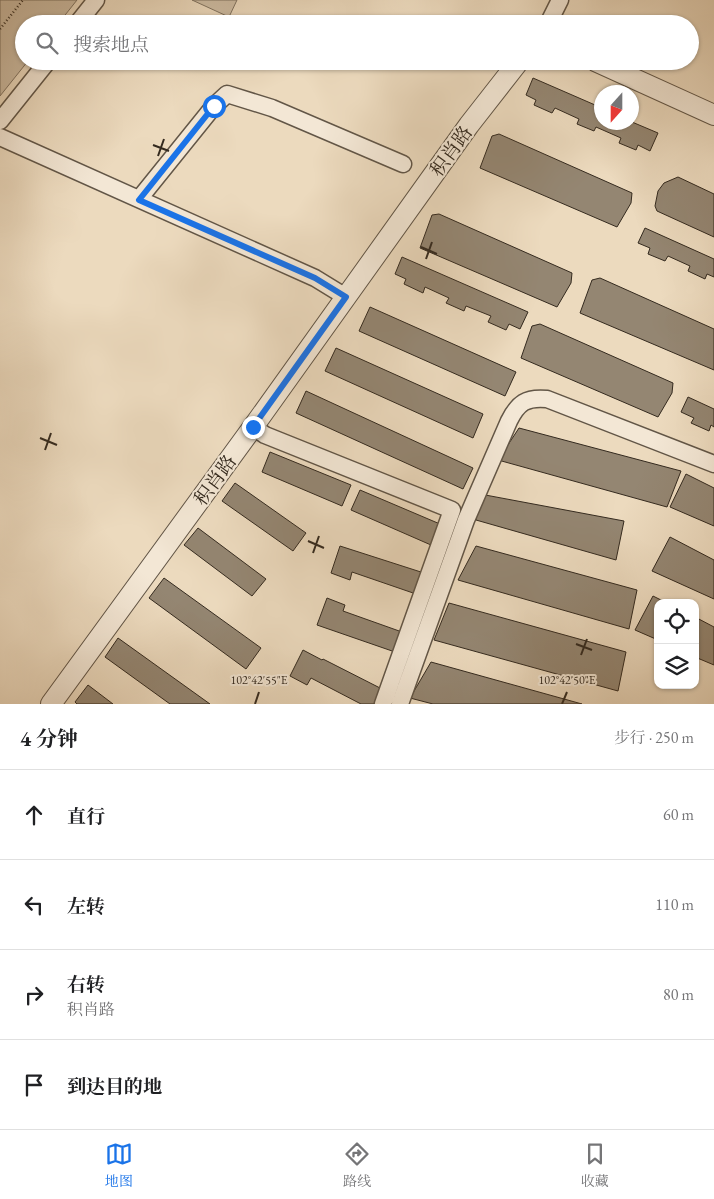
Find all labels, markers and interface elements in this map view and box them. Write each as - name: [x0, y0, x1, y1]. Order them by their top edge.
- search box: [15, 15, 699, 70]
- icon: search: [33, 29, 61, 57]
- text: 搜索地点: [73, 32, 149, 57]
- north arrow: [594, 85, 639, 130]
- route start: [203, 95, 226, 118]
- street label: 积肖路: [424, 121, 478, 181]
- route end: [242, 416, 265, 439]
- street label: 积肖路: [188, 450, 242, 510]
- map controls: [654, 599, 699, 689]
- button: locate: [654, 599, 699, 644]
- button: layers: [654, 644, 699, 689]
- text: 102°42'55"E: [231, 672, 288, 688]
- text: 102°42'50"E: [539, 672, 596, 688]
- text: 4 分钟: [20, 725, 78, 752]
- text: 步行 · 250 m: [614, 727, 694, 748]
- icon: ahead: [20, 801, 48, 829]
- text: 直行: [67, 804, 105, 829]
- text: 60 m: [663, 804, 694, 825]
- icon: left: [20, 891, 48, 919]
- text: 左转: [67, 894, 105, 919]
- text: 110 m: [655, 894, 694, 915]
- text: 右转: [67, 972, 105, 997]
- icon: right: [20, 981, 48, 1009]
- text: 80 m: [663, 984, 694, 1005]
- text: 积肖路: [67, 999, 115, 1020]
- icon: arrive: [20, 1071, 48, 1099]
- text: 到达目的地: [67, 1074, 162, 1099]
- tab: 地图: [105, 1140, 133, 1190]
- tab: 路线: [343, 1140, 371, 1190]
- tab: 收藏: [581, 1140, 609, 1190]

